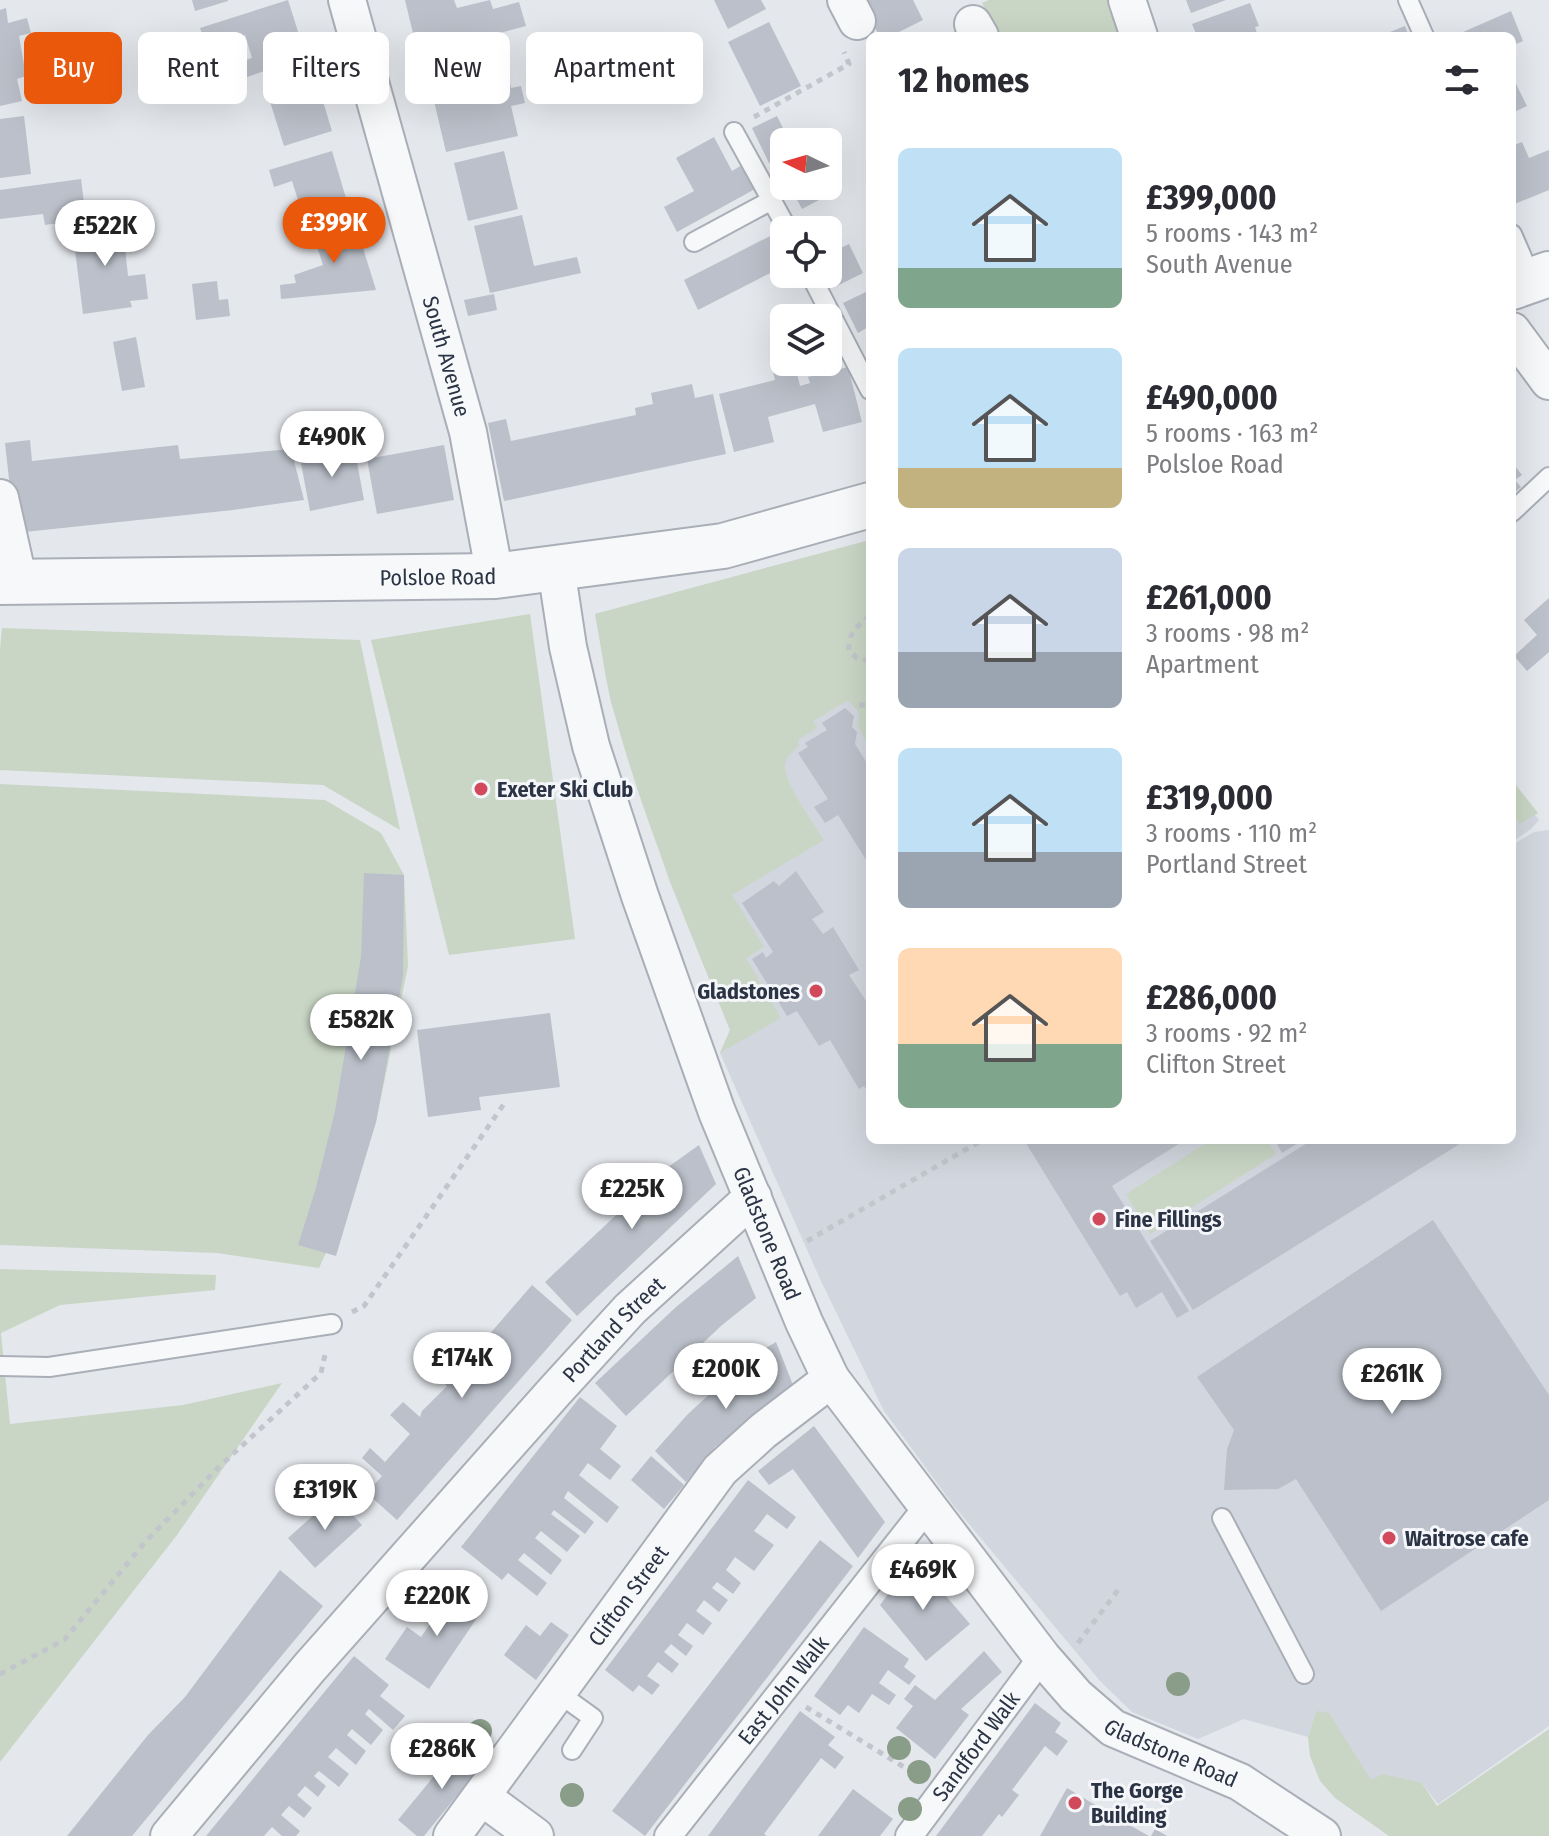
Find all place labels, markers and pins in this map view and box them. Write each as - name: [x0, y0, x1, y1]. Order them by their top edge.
- pin: £399K: [278, 197, 390, 265]
- pin: £522K: [49, 200, 161, 268]
- pin: £490K: [276, 411, 388, 479]
- place label: Exeter Ski Club: [497, 776, 633, 803]
- marker: Exeter Ski Club: [472, 780, 490, 798]
- place label: Gladstones: [697, 978, 800, 1005]
- marker: Gladstones: [807, 982, 825, 1000]
- pin: £582K: [305, 994, 417, 1062]
- pin: £225K: [576, 1163, 688, 1231]
- place label: Fine Fillings: [1115, 1206, 1222, 1233]
- marker: Fine Fillings: [1090, 1210, 1108, 1228]
- pin: £174K: [406, 1332, 518, 1400]
- pin: £200K: [670, 1343, 782, 1411]
- pin: £261K: [1336, 1348, 1448, 1416]
- pin: £319K: [269, 1464, 381, 1532]
- place label: Waitrose cafe: [1405, 1525, 1529, 1552]
- marker: Waitrose cafe: [1380, 1529, 1398, 1547]
- pin: £469K: [867, 1544, 979, 1612]
- pin: £220K: [381, 1570, 493, 1638]
- pin: £286K: [386, 1723, 498, 1791]
- place label: The Gorge Building: [1091, 1777, 1183, 1829]
- marker: The Gorge Building: [1066, 1794, 1084, 1812]

